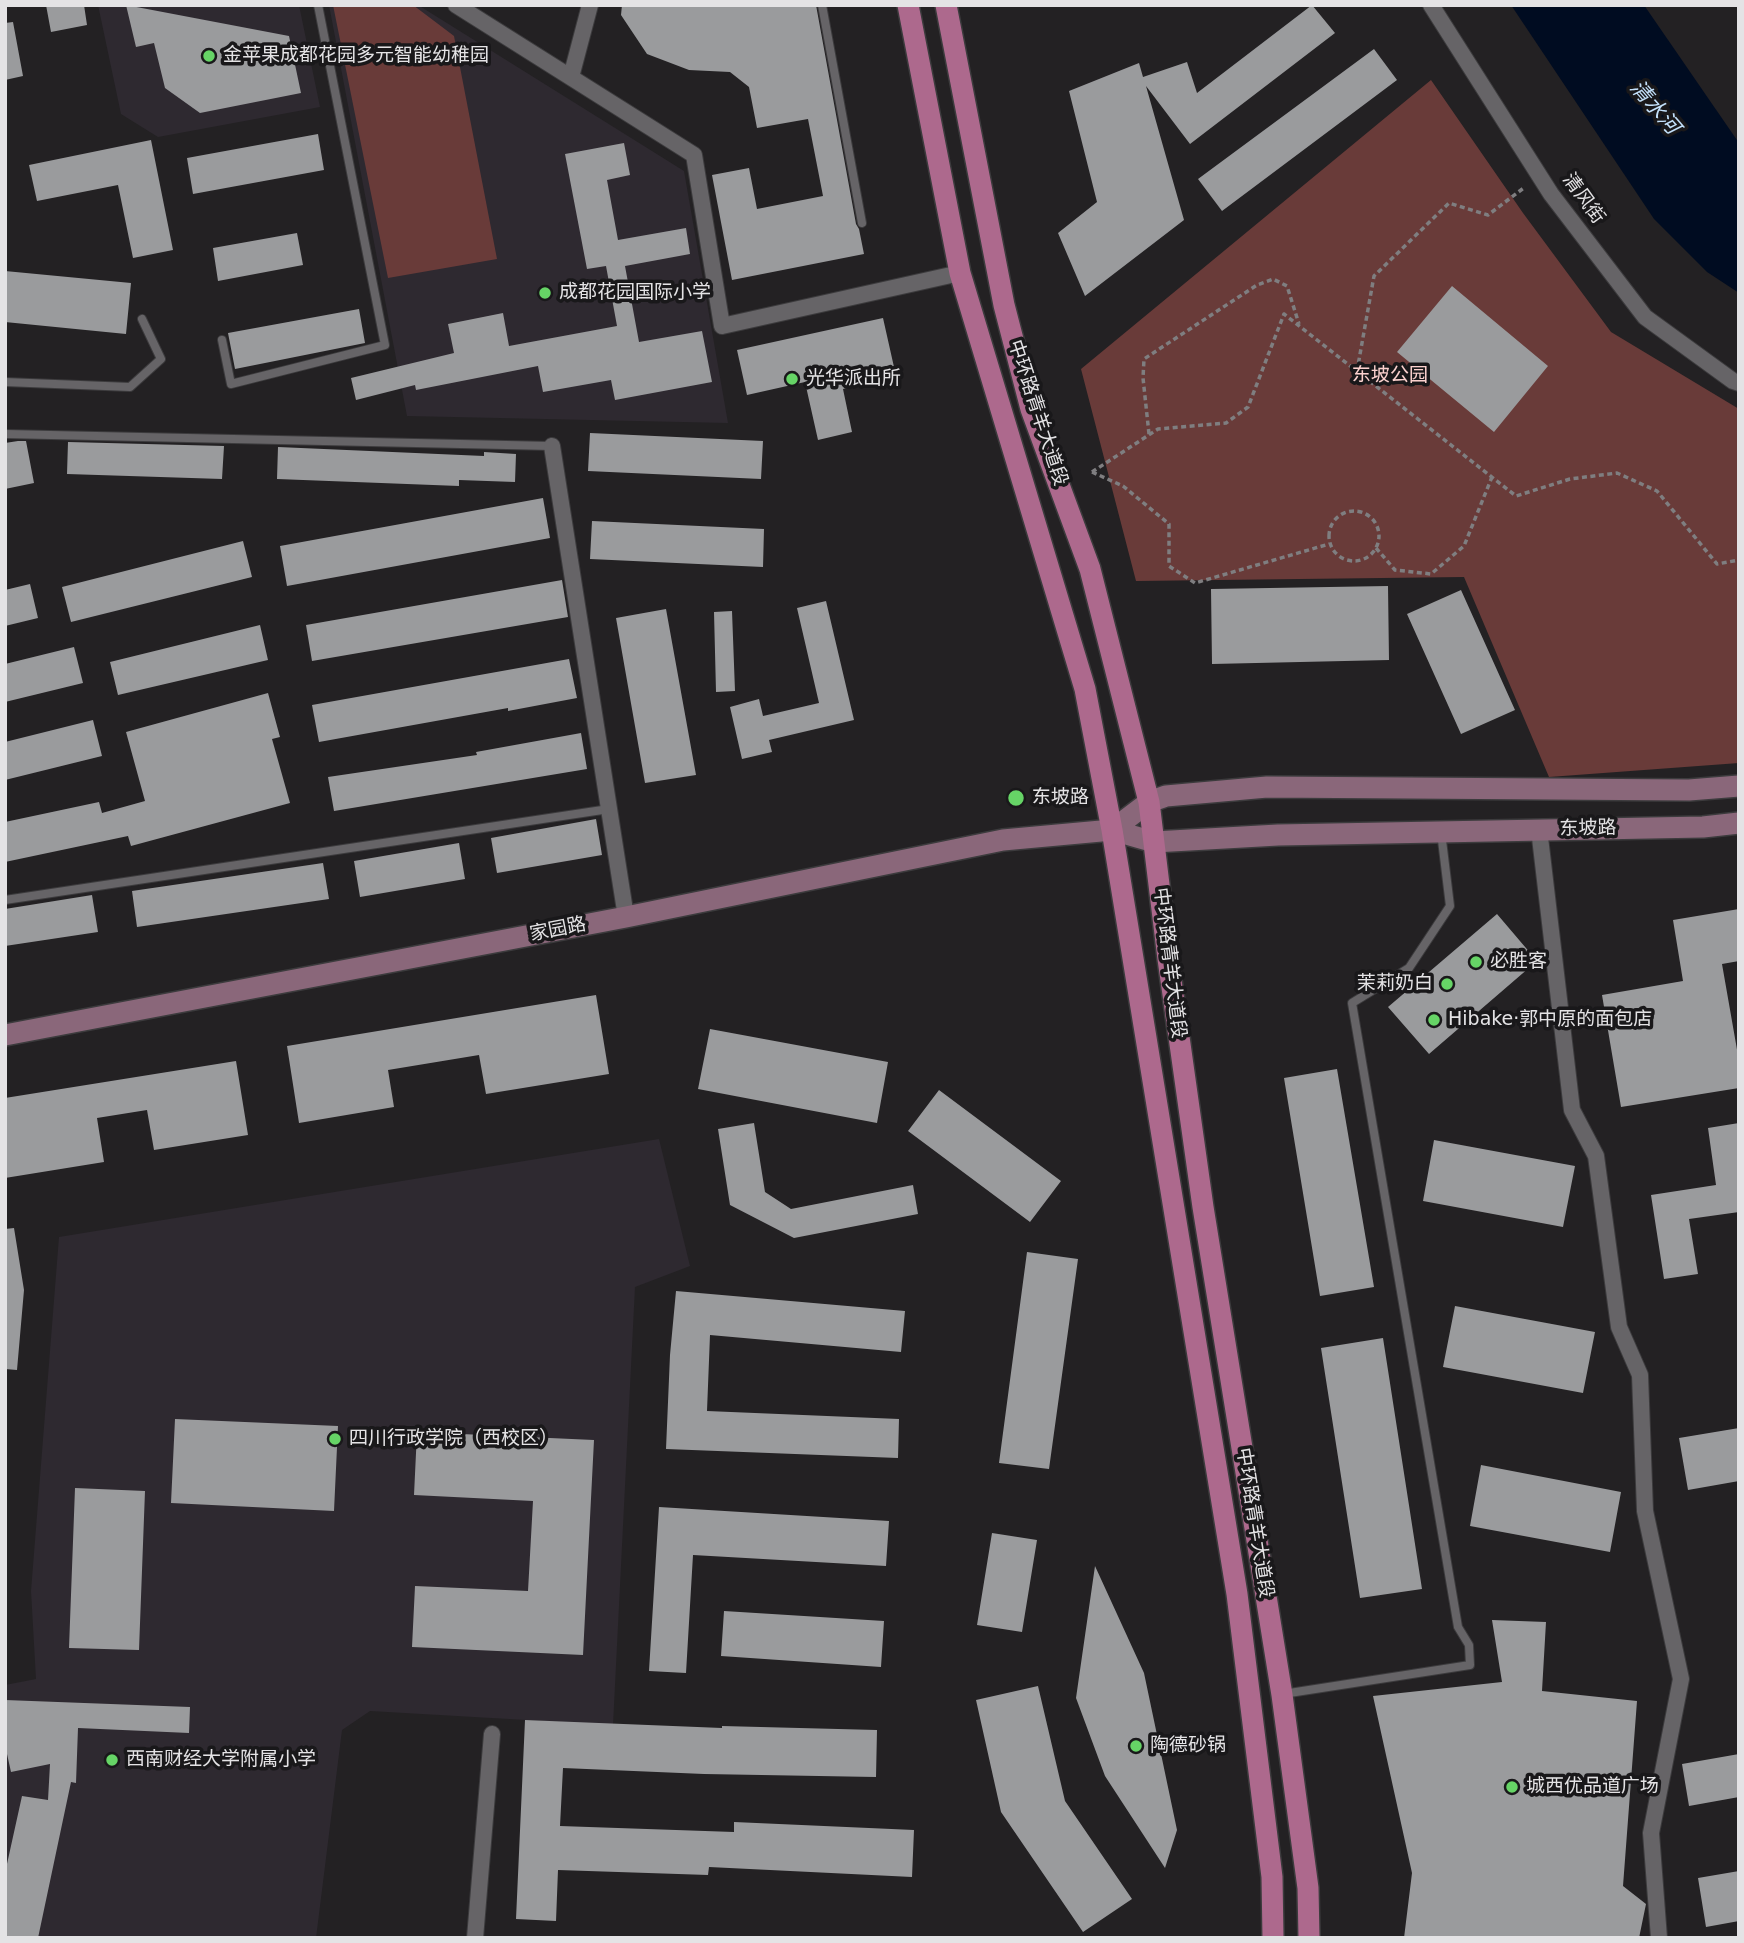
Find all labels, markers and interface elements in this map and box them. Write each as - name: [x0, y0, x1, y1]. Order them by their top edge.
- place label: 金苹果成都花园多元智能幼稚园: [223, 45, 489, 67]
- marker: 金苹果成都花园多元智能幼稚园: [201, 48, 217, 64]
- water label: 清水河: [1624, 76, 1684, 140]
- street label: 清风街: [1557, 169, 1609, 229]
- place label: 成都花园国际小学: [559, 282, 711, 304]
- marker: 成都花园国际小学: [537, 285, 553, 301]
- street label: 中环路青羊大道段: [1003, 337, 1071, 489]
- park label: 东坡公园: [1352, 365, 1428, 387]
- place label: 光华派出所: [806, 368, 901, 390]
- marker: 光华派出所: [784, 371, 800, 387]
- place label: 东坡路: [1032, 787, 1089, 809]
- marker: 东坡路: [1006, 788, 1026, 808]
- street label: 东坡路: [1559, 817, 1617, 841]
- street label: 中环路青羊大道段: [1148, 886, 1190, 1040]
- street label: 家园路: [528, 913, 588, 947]
- place label: 必胜客: [1490, 951, 1547, 973]
- marker: 必胜客: [1468, 954, 1484, 970]
- place label: 茉莉奶白: [1357, 973, 1433, 995]
- marker: 茉莉奶白: [1439, 976, 1455, 992]
- place label: Hibake·郭中原的面包店: [1448, 1009, 1652, 1031]
- marker: Hibake·郭中原的面包店: [1426, 1012, 1442, 1028]
- place label: 四川行政学院（西校区）: [349, 1428, 558, 1450]
- marker: 四川行政学院（西校区）: [327, 1431, 343, 1447]
- street label: 中环路青羊大道段: [1231, 1446, 1277, 1600]
- place label: 陶德砂锅: [1150, 1735, 1226, 1757]
- marker: 陶德砂锅: [1128, 1738, 1144, 1754]
- place label: 西南财经大学附属小学: [126, 1749, 316, 1771]
- marker: 西南财经大学附属小学: [104, 1752, 120, 1768]
- place label: 城西优品道广场: [1526, 1776, 1659, 1798]
- marker: 城西优品道广场: [1504, 1779, 1520, 1795]

